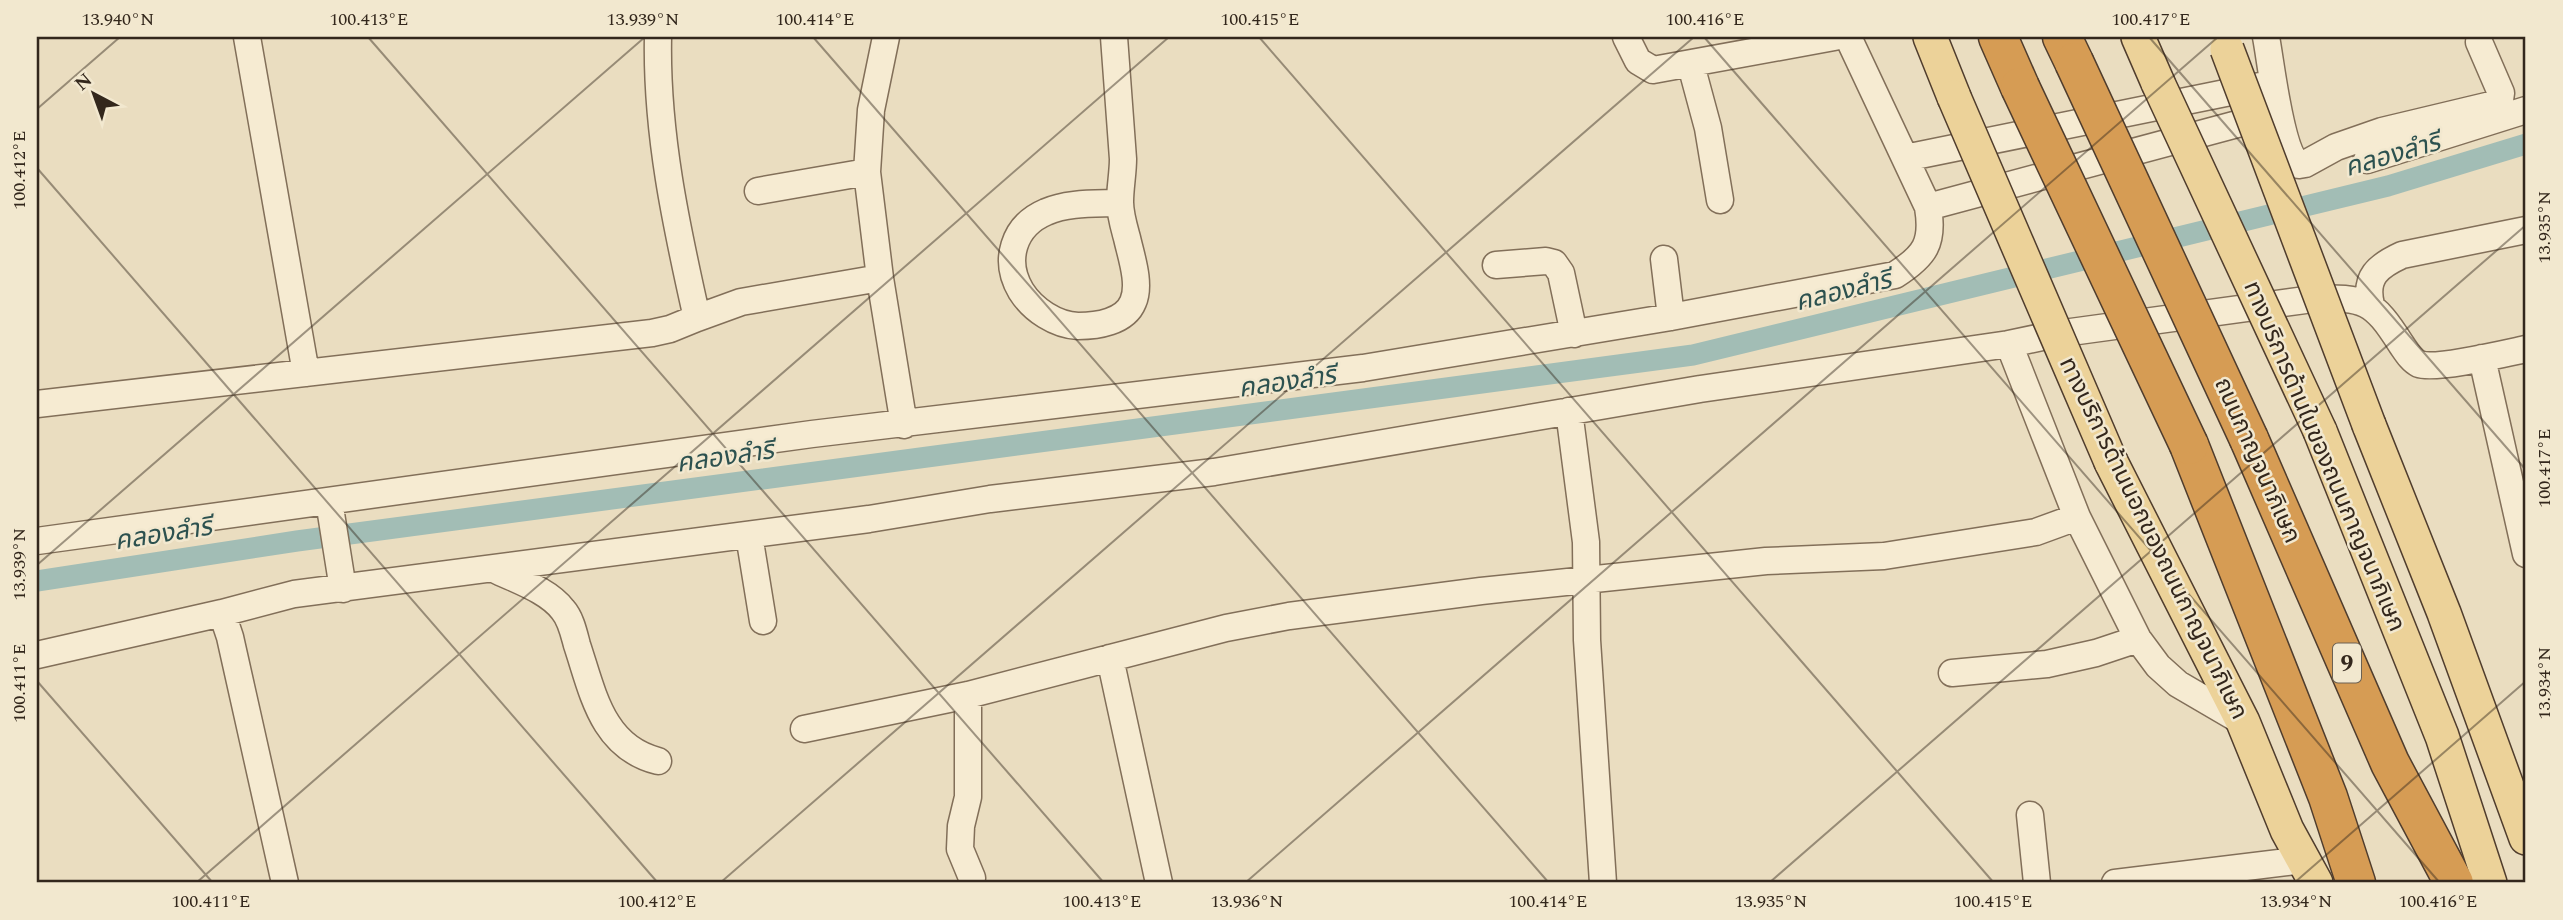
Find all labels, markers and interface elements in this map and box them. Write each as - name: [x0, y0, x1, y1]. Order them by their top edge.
- text: 13.940°N: [82, 6, 154, 33]
- text: 100.413°E: [329, 6, 409, 33]
- text: 13.939°N: [607, 6, 679, 33]
- text: 100.414°E: [775, 6, 855, 33]
- text: 100.415°E: [1220, 6, 1300, 33]
- text: 100.416°E: [1665, 6, 1745, 33]
- text: 100.417°E: [2111, 6, 2191, 33]
- north arrow: [60, 60, 130, 130]
- text: N: [68, 66, 99, 98]
- water label: คลองลำรี: [2340, 121, 2449, 188]
- text: 100.412°E: [6, 130, 33, 210]
- text: 13.935°N: [2531, 191, 2558, 263]
- water label: คลองลำรี: [1791, 259, 1900, 322]
- street label: ทางบริการด้านในของถนนกาญจนาภิเษก: [2238, 276, 2412, 636]
- street label: ทางบริการด้านนอกของถนนกาญจนาภิเษก: [2049, 351, 2257, 726]
- water label: คลองลำรี: [1236, 355, 1343, 409]
- street label: ถนนกาญจนาภิเษก: [2209, 373, 2307, 547]
- text: 100.417°E: [2531, 428, 2558, 508]
- water label: คลองลำรี: [674, 430, 781, 484]
- water label: คลองลำรี: [112, 506, 219, 561]
- text: 13.939°N: [6, 528, 33, 600]
- text: 100.411°E: [6, 643, 33, 723]
- road number: 9: [2333, 643, 2361, 682]
- text: 13.934°N: [2531, 647, 2558, 719]
- text: 100.411°E: [171, 888, 251, 915]
- text: 100.412°E: [617, 888, 697, 915]
- text: 100.413°E: [1062, 888, 1142, 915]
- text: 13.936°N: [1211, 888, 1283, 915]
- text: 100.414°E: [1508, 888, 1588, 915]
- text: 13.935°N: [1735, 888, 1807, 915]
- text: 100.415°E: [1953, 888, 2033, 915]
- text: 13.934°N: [2260, 888, 2332, 915]
- text: 100.416°E: [2398, 888, 2478, 915]

